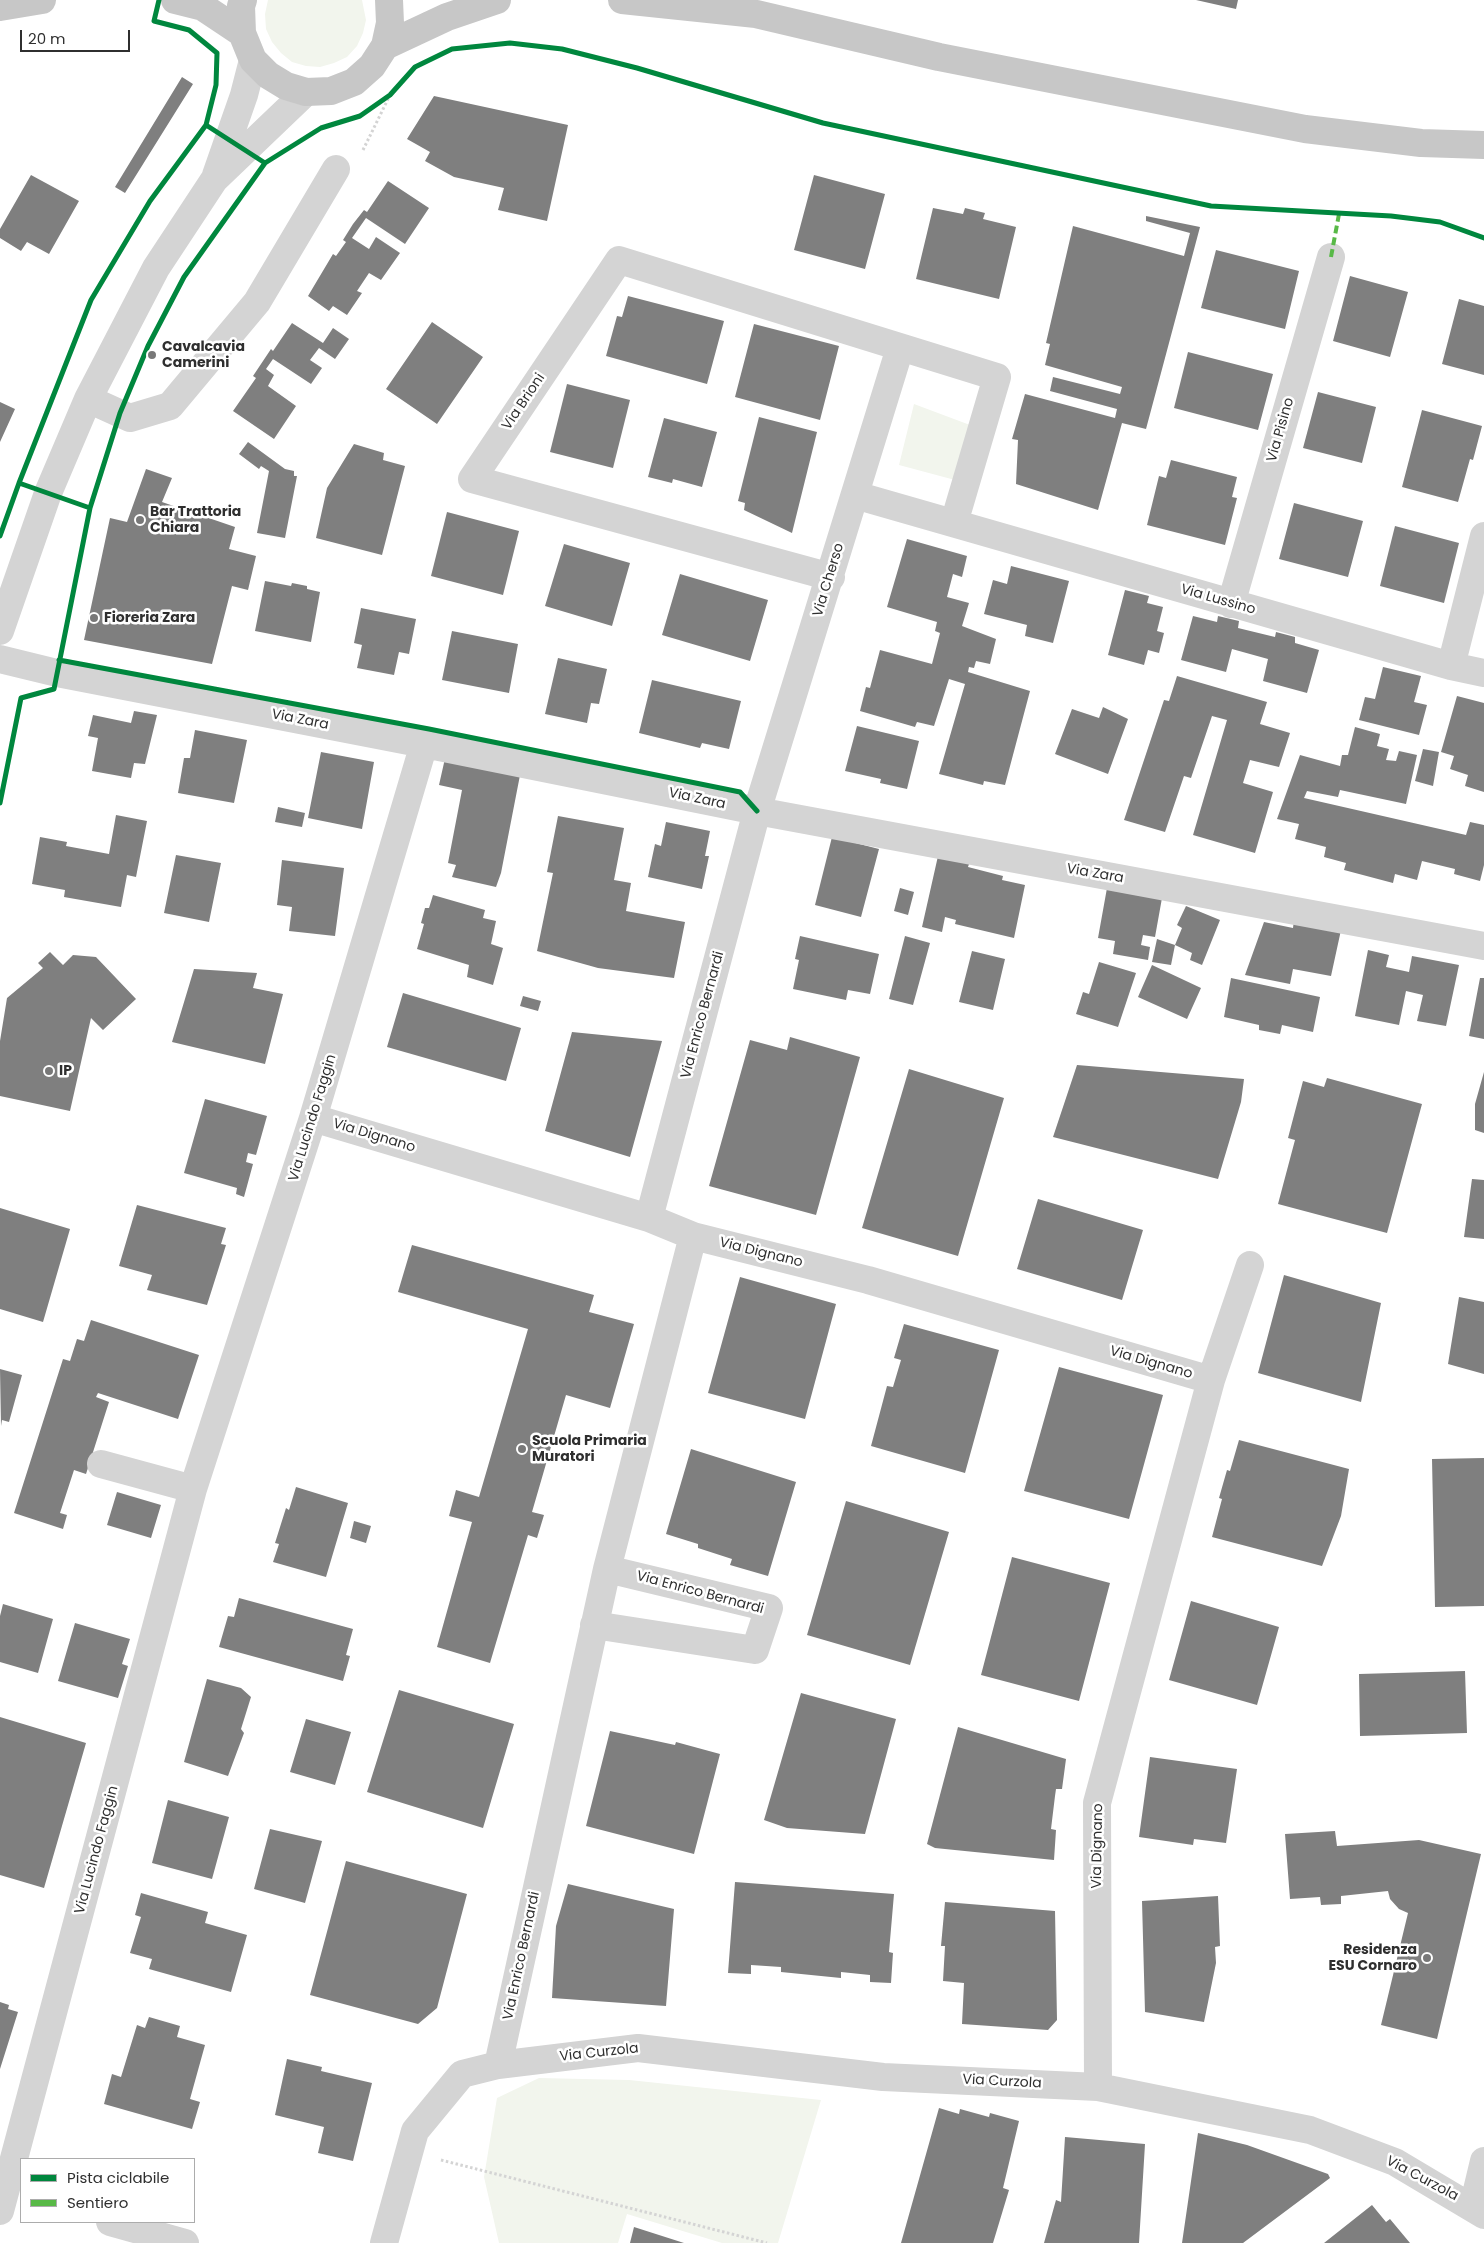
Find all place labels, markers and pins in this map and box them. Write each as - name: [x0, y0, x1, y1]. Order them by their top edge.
- place label: Cavalcavia Camerini: [162, 339, 245, 372]
- marker: Cavalcavia Camerini: [146, 349, 158, 361]
- place label: Bar Trattoria Chiara: [150, 504, 241, 536]
- marker: Bar Trattoria Chiara: [134, 514, 146, 526]
- place label: Fioreria Zara: [104, 610, 195, 626]
- marker: Fioreria Zara: [88, 612, 100, 624]
- place label: IP: [59, 1063, 72, 1079]
- marker: IP: [43, 1065, 55, 1077]
- place label: Scuola Primaria Muratori: [532, 1433, 647, 1465]
- marker: Scuola Primaria Muratori: [516, 1443, 528, 1455]
- place label: Residenza ESU Cornaro: [1329, 1942, 1417, 1974]
- marker: Residenza ESU Cornaro: [1421, 1952, 1433, 1964]

